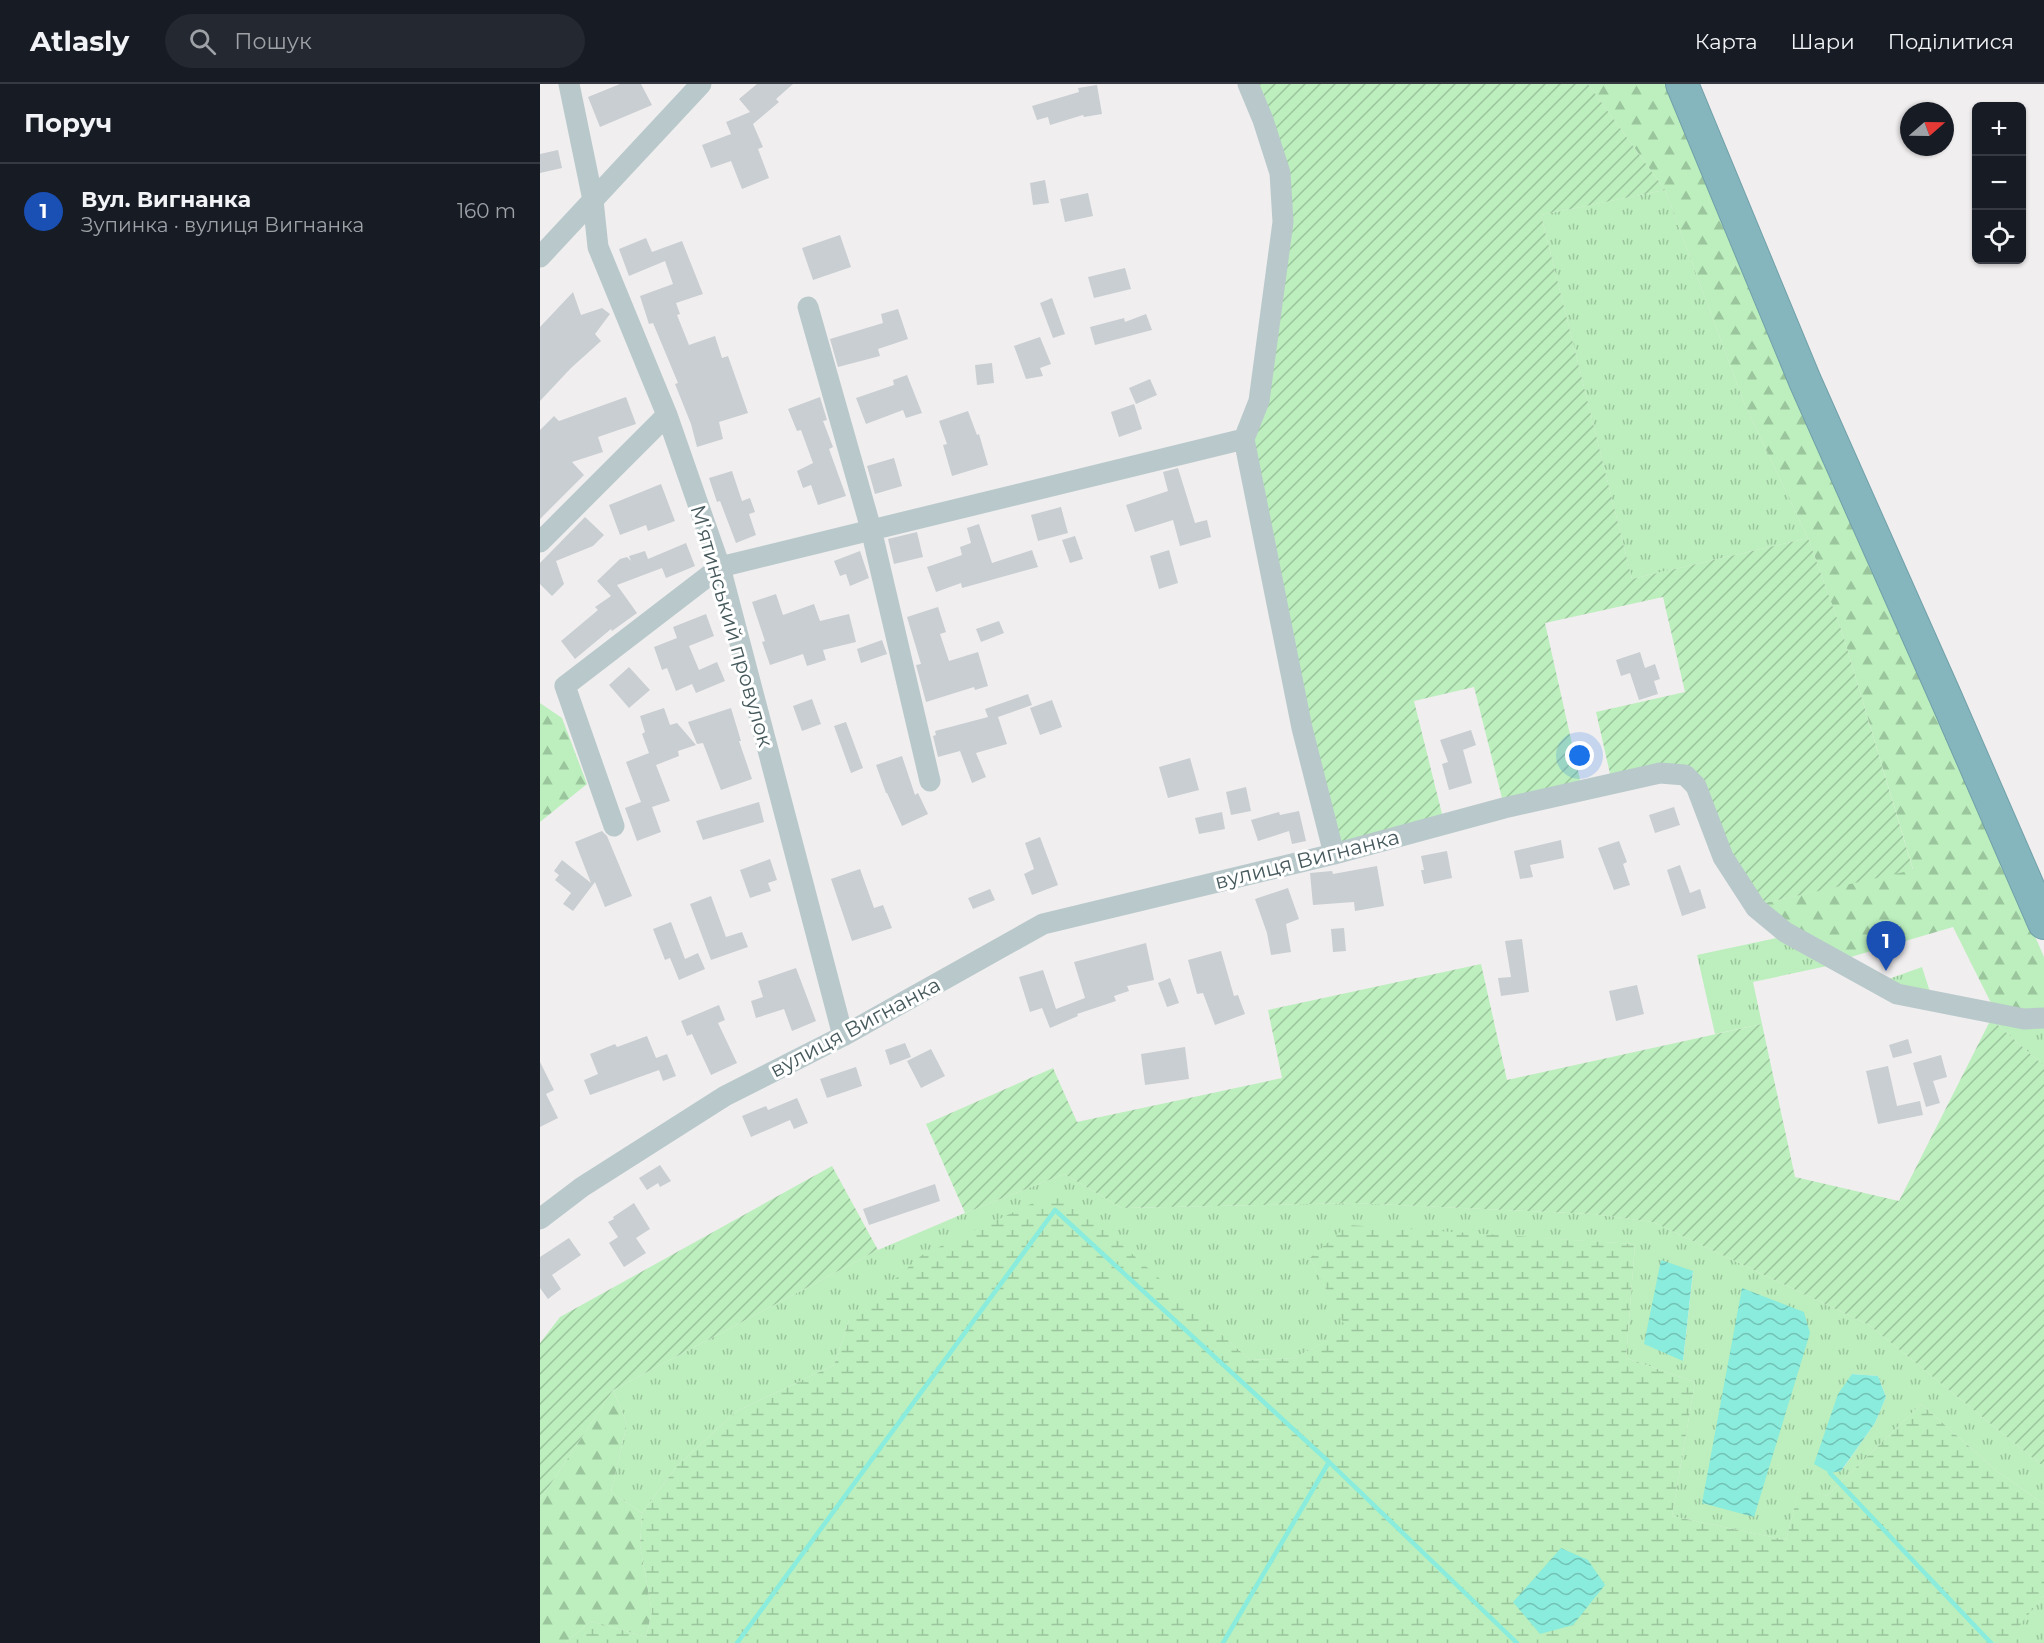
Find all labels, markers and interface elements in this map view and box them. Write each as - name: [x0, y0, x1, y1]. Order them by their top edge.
- search box: [165, 14, 585, 68]
- text: Atlasly: [30, 24, 129, 58]
- icon: search: [186, 25, 219, 58]
- text: Пошук: [234, 28, 312, 55]
- text: Карта: [1695, 29, 1758, 54]
- text: Шари: [1791, 29, 1855, 54]
- text: Поділитися: [1888, 29, 2014, 54]
- north arrow: [1900, 102, 1954, 156]
- map controls: [1972, 102, 2026, 264]
- button: +: [1972, 102, 2026, 156]
- text: Поруч: [24, 107, 112, 139]
- button: −: [1972, 156, 2026, 210]
- text: Вул. Вигнанка: [81, 186, 251, 213]
- text: 1: [40, 199, 47, 223]
- text: 160 m: [457, 199, 516, 223]
- button: locate: [1972, 210, 2026, 264]
- text: Зупинка · вулиця Вигнанка: [81, 213, 364, 237]
- street label: Мʼятинський провулок: [685, 502, 779, 750]
- your location: [1565, 741, 1594, 770]
- street label: вулиця Вигнанка: [1212, 824, 1402, 894]
- pin: 1: [1866, 922, 1906, 971]
- street label: вулиця Вигнанка: [766, 972, 944, 1082]

